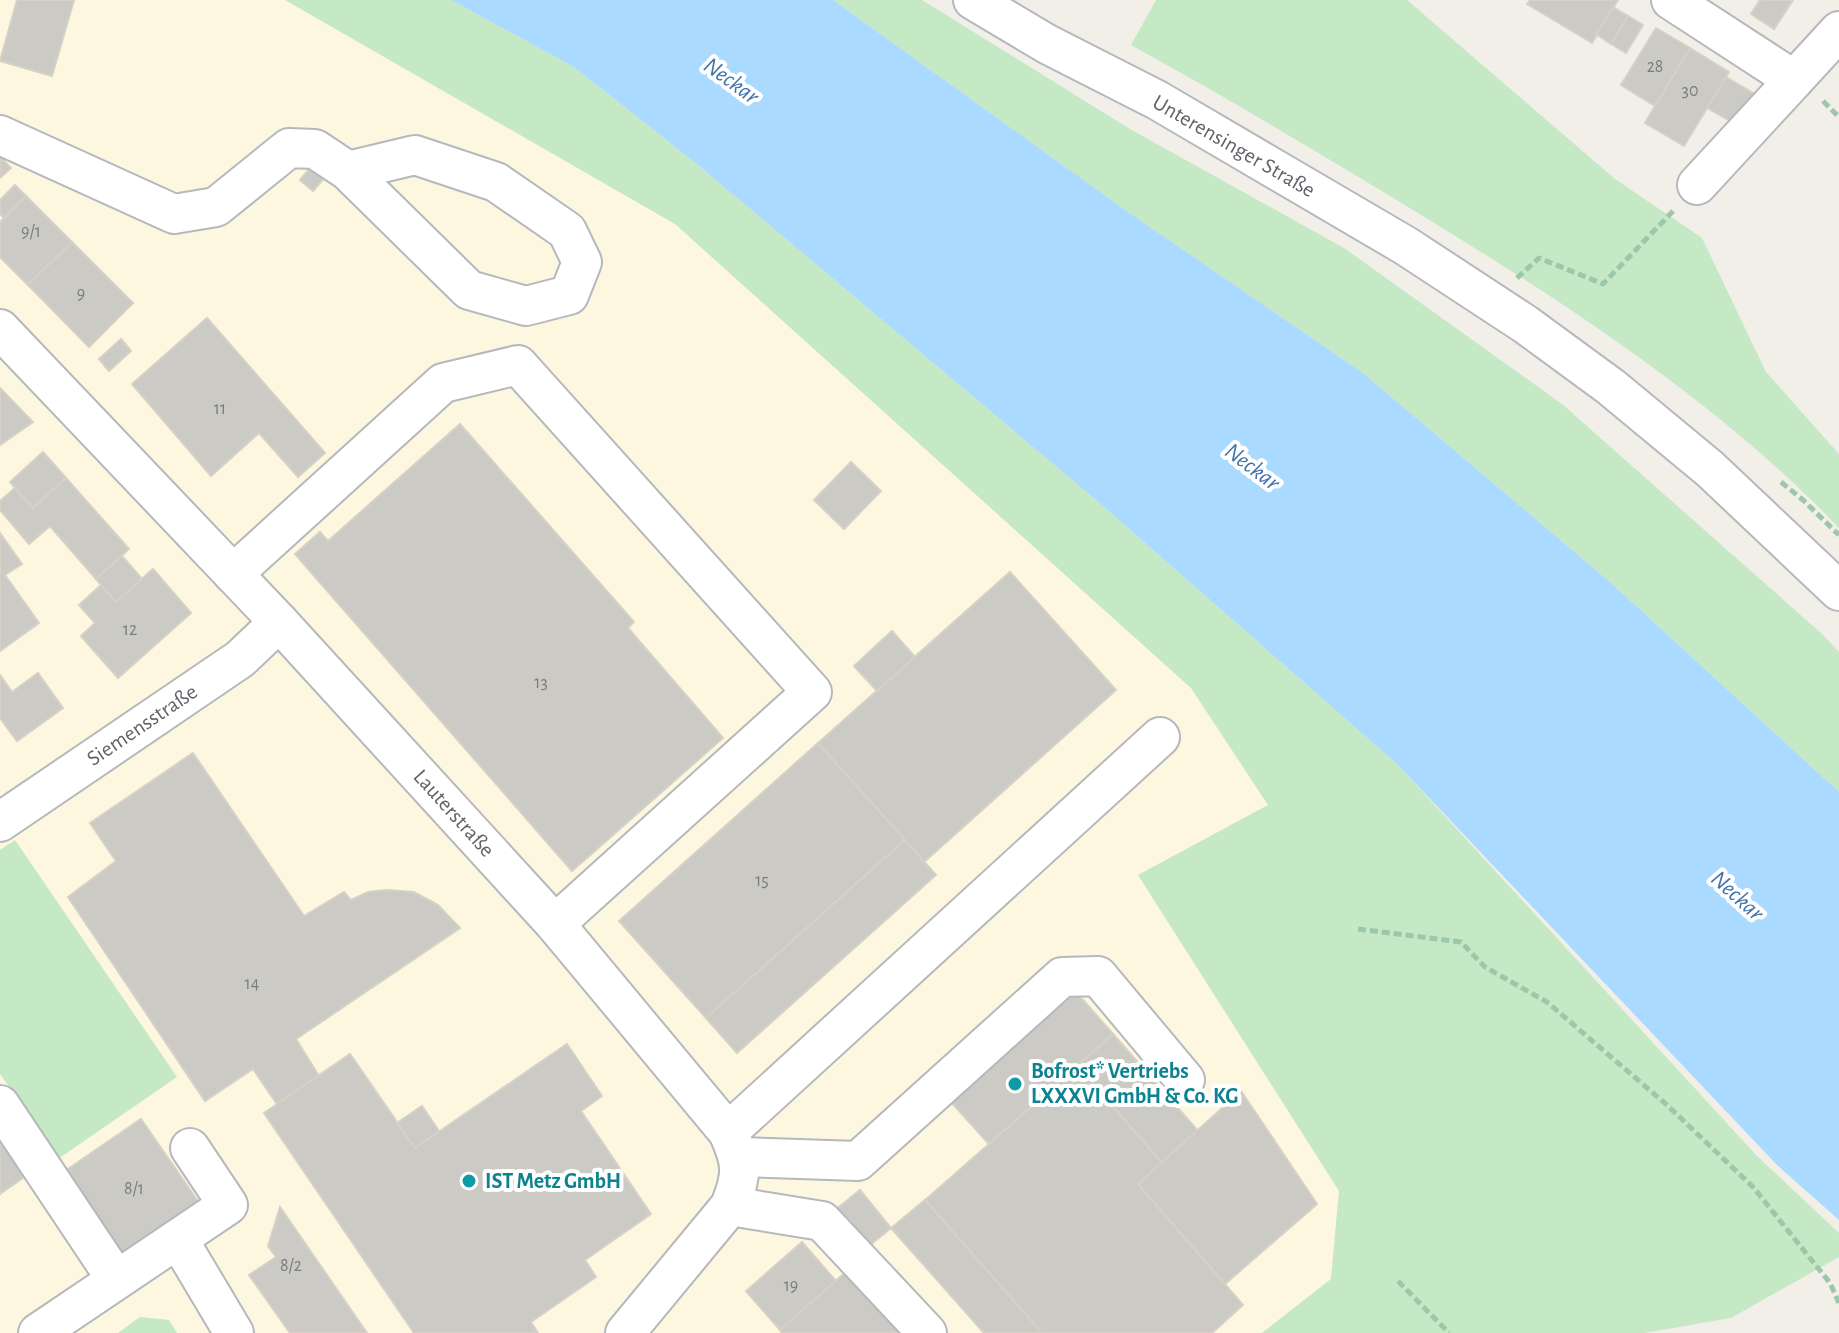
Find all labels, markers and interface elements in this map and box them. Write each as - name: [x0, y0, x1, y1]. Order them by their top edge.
- water label: Neckar: [699, 53, 764, 110]
- house number: 28: [1647, 58, 1663, 76]
- house number: 30: [1682, 82, 1698, 100]
- street label: Unterensinger Straße: [1149, 91, 1319, 201]
- house number: 9/1: [21, 223, 41, 241]
- house number: 9: [77, 285, 85, 303]
- house number: 11: [214, 400, 226, 418]
- water label: Neckar: [1220, 439, 1285, 496]
- house number: 12: [123, 621, 137, 639]
- house number: 13: [534, 674, 548, 692]
- street label: Siemensstraße: [83, 680, 201, 770]
- street label: Lauterstraße: [409, 765, 499, 861]
- water label: Neckar: [1706, 866, 1769, 926]
- house number: 15: [755, 872, 769, 890]
- house number: 14: [245, 975, 260, 993]
- place label: Bofrost* Vertriebs LXXXVI GmbH & Co. KG: [1031, 1060, 1238, 1107]
- marker: Bofrost* Vertriebs LXXXVI GmbH & Co. KG: [1006, 1075, 1024, 1093]
- place label: IST Metz GmbH: [485, 1170, 621, 1192]
- marker: IST Metz GmbH: [460, 1172, 478, 1190]
- house number: 8/1: [124, 1180, 144, 1198]
- house number: 8/2: [280, 1257, 302, 1275]
- house number: 19: [784, 1277, 798, 1295]

